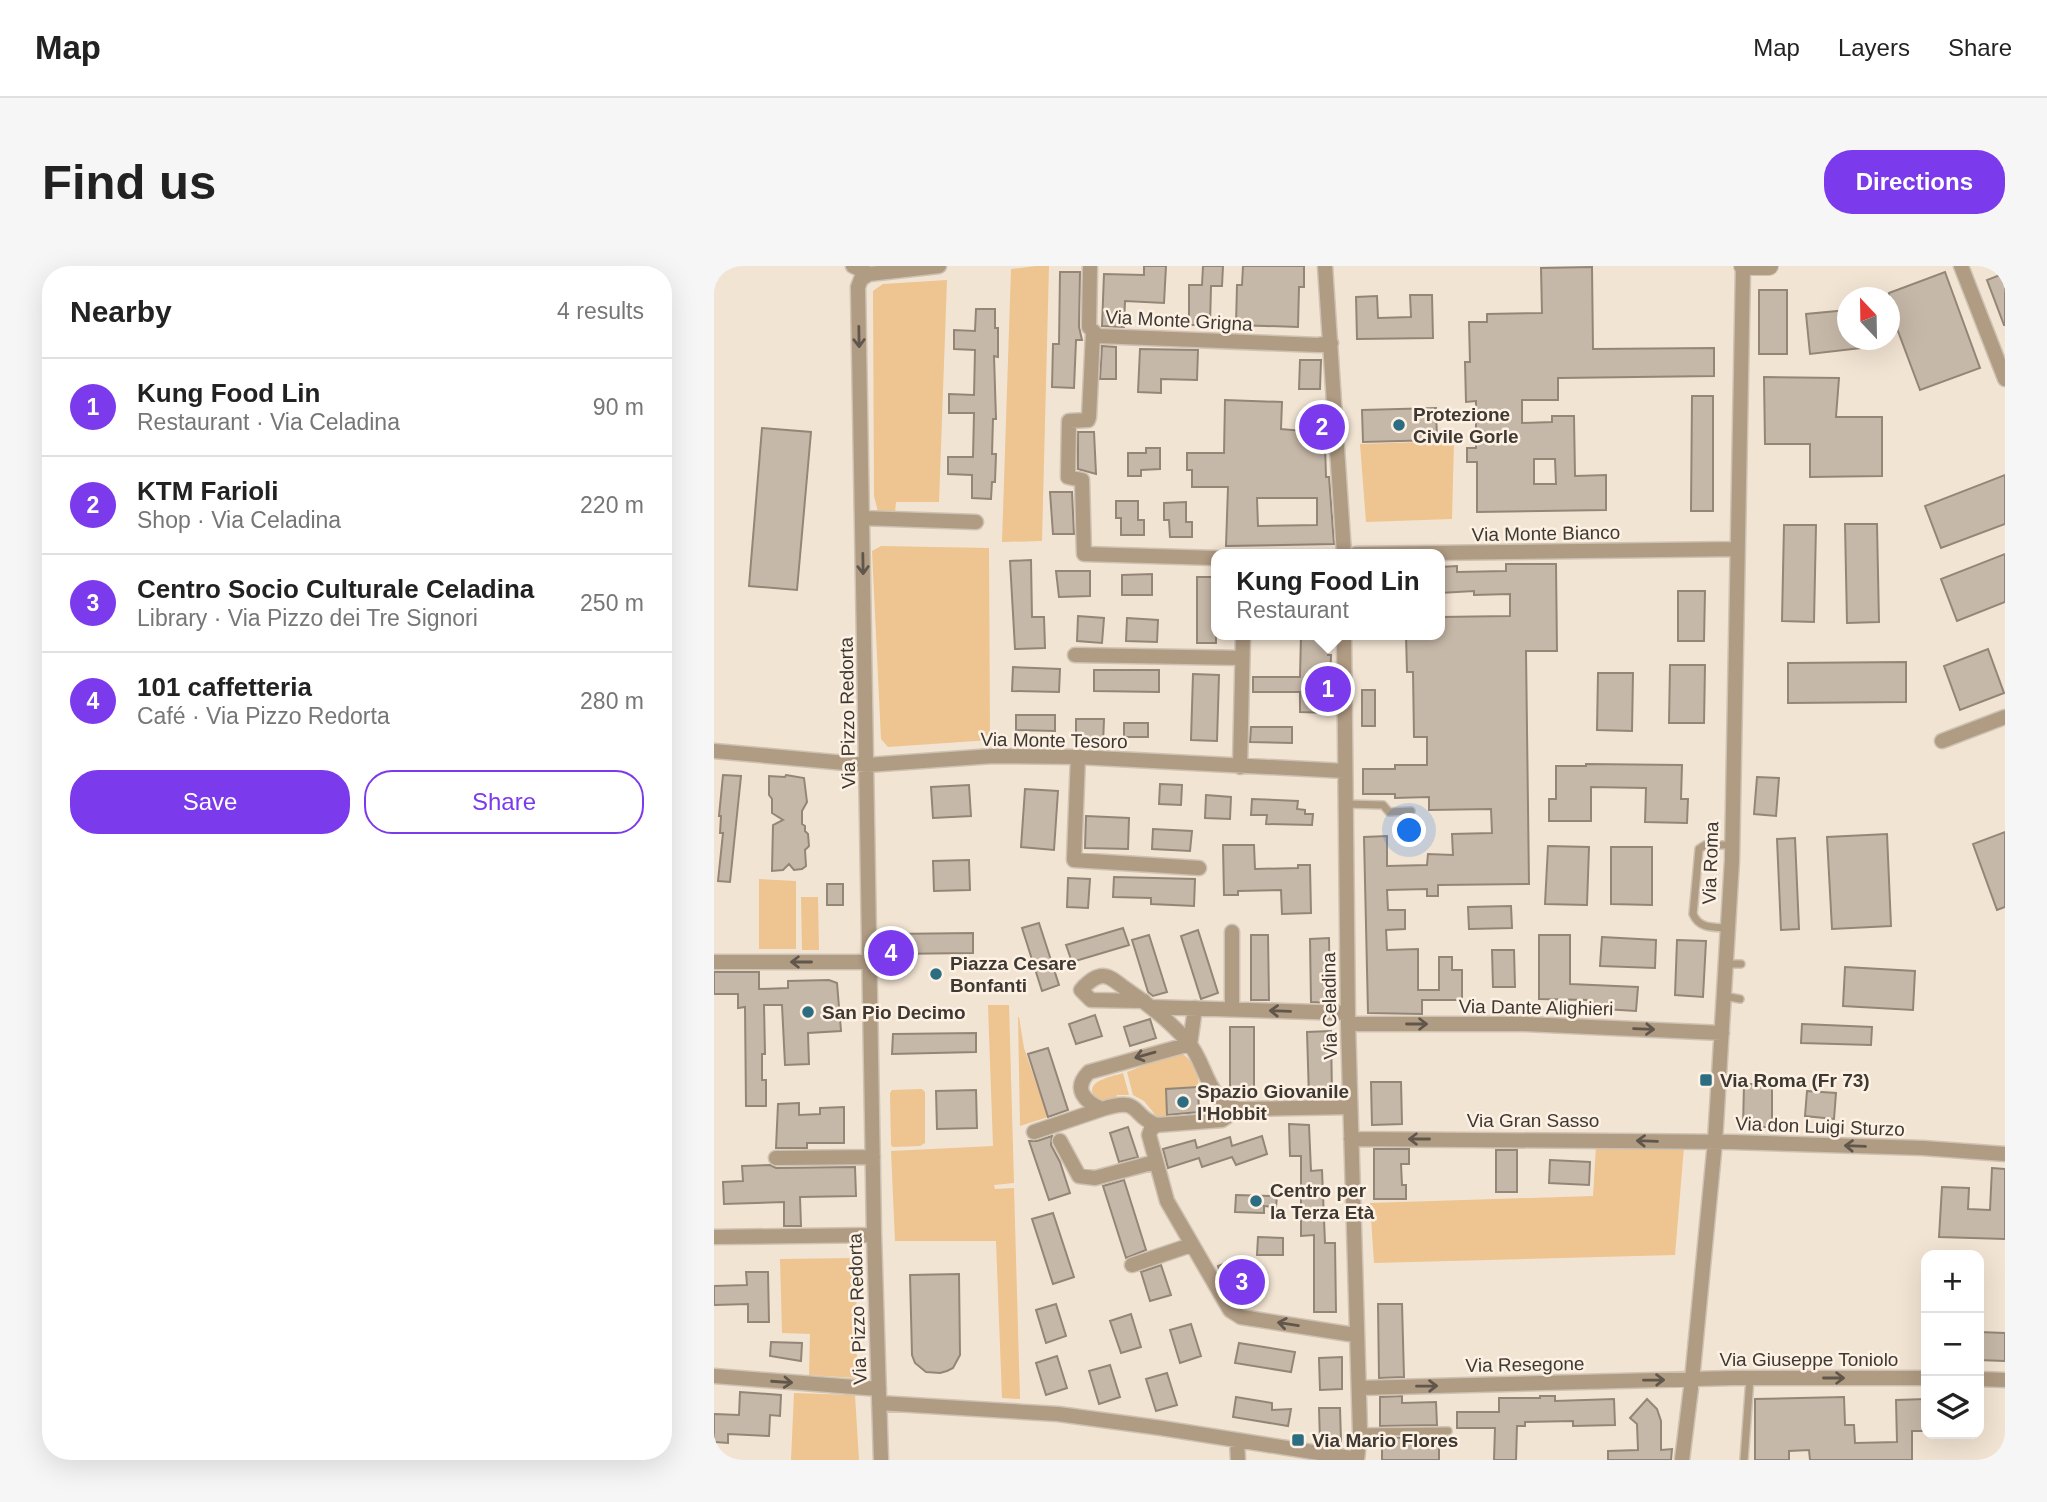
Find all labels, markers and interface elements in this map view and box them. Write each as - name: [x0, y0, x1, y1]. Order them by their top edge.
- text: Map: [35, 29, 101, 66]
- text: Map: [1753, 34, 1800, 61]
- text: Layers: [1838, 34, 1910, 61]
- text: Share: [1948, 34, 2012, 61]
- button: Directions: [1824, 150, 2005, 214]
- text: Find us: [42, 155, 216, 209]
- north arrow: [1837, 287, 1900, 350]
- text: Nearby: [70, 295, 172, 328]
- text: 4 results: [557, 298, 644, 324]
- street label: Via Monte Grigna: [1105, 306, 1254, 335]
- one-way arrow: [852, 325, 866, 348]
- text: Kung Food Lin: [137, 378, 320, 408]
- text: 1: [87, 394, 99, 420]
- text: 90 m: [593, 394, 644, 420]
- pin: 2: [1299, 401, 1345, 453]
- place label: Protezione Civile Gorle: [1413, 404, 1519, 447]
- text: Restaurant · Via Celadina: [137, 409, 400, 435]
- marker: Protezione Civile Gorle: [1391, 417, 1407, 433]
- text: KTM Farioli: [137, 476, 279, 506]
- text: 2: [87, 492, 99, 518]
- text: 220 m: [580, 492, 644, 518]
- text: Shop · Via Celadina: [137, 507, 341, 533]
- street label: Via Monte Bianco: [1472, 522, 1620, 545]
- popup: [1211, 549, 1445, 640]
- one-way arrow: [856, 552, 870, 575]
- text: Kung Food Lin: [1236, 566, 1420, 596]
- text: Centro Socio Culturale Celadina: [137, 574, 534, 604]
- text: 3: [87, 590, 99, 616]
- text: 250 m: [580, 590, 644, 616]
- text: Restaurant: [1236, 597, 1349, 623]
- text: Library · Via Pizzo dei Tre Signori: [137, 605, 478, 631]
- street label: Via Pizzo Redorta: [836, 637, 859, 789]
- pin: 1: [1305, 663, 1351, 715]
- text: 101 caffetteria: [137, 672, 312, 702]
- text: 4: [87, 688, 99, 714]
- text: 280 m: [580, 688, 644, 714]
- text: Café · Via Pizzo Redorta: [137, 703, 390, 729]
- street label: Via Monte Tesoro: [980, 729, 1128, 752]
- button: Save: [70, 770, 350, 834]
- button: Share: [364, 770, 644, 834]
- your location: [1392, 813, 1426, 847]
- street label: Via Roma: [1699, 821, 1722, 905]
- pin: 4: [868, 927, 914, 979]
- street label: Via Celadina: [1318, 952, 1341, 1060]
- place label: Piazza Cesare Bonfanti: [950, 953, 1077, 996]
- one-way arrow: [790, 955, 813, 969]
- marker: Piazza Cesare Bonfanti: [928, 966, 944, 982]
- street label: Via Dante Alighieri: [1458, 996, 1614, 1019]
- place label: San Pio Decimo: [822, 1002, 966, 1023]
- marker: San Pio Decimo: [800, 1004, 816, 1020]
- one-way arrow: [1269, 1004, 1292, 1017]
- one-way arrow: [1405, 1017, 1428, 1031]
- one-way arrow: [1632, 1023, 1655, 1036]
- one-way arrow: [1134, 1049, 1157, 1062]
- place label: Via Roma (Fr 73): [1720, 1070, 1870, 1091]
- marker: Via Roma (Fr 73): [1698, 1072, 1714, 1088]
- place label: Spazio Giovanile l'Hobbit: [1197, 1081, 1349, 1124]
- marker: Spazio Giovanile l'Hobbit: [1175, 1094, 1191, 1110]
- street label: Via Gran Sasso: [1467, 1110, 1599, 1131]
- street label: Via don Luigi Sturzo: [1735, 1113, 1905, 1140]
- one-way arrow: [1408, 1132, 1431, 1146]
- one-way arrow: [1635, 1134, 1658, 1147]
- one-way arrow: [1844, 1139, 1867, 1153]
- place label: Centro per la Terza Età: [1270, 1180, 1375, 1223]
- marker: Centro per la Terza Età: [1248, 1193, 1264, 1209]
- street label: Via Pizzo Redorta: [844, 1232, 871, 1385]
- map controls: [1921, 1250, 1984, 1439]
- button: +: [1921, 1250, 1984, 1313]
- pin: 3: [1219, 1256, 1265, 1308]
- button: −: [1921, 1313, 1984, 1376]
- one-way arrow: [1277, 1317, 1300, 1330]
- street label: Via Giuseppe Toniolo: [1720, 1349, 1898, 1370]
- street label: Via Resegone: [1465, 1353, 1585, 1376]
- one-way arrow: [1822, 1371, 1845, 1385]
- one-way arrow: [1642, 1374, 1665, 1387]
- one-way arrow: [770, 1376, 793, 1389]
- button: layers: [1921, 1376, 1984, 1439]
- one-way arrow: [1415, 1379, 1438, 1393]
- place label: Via Mario Flores: [1312, 1430, 1458, 1451]
- marker: Via Mario Flores: [1290, 1432, 1306, 1448]

